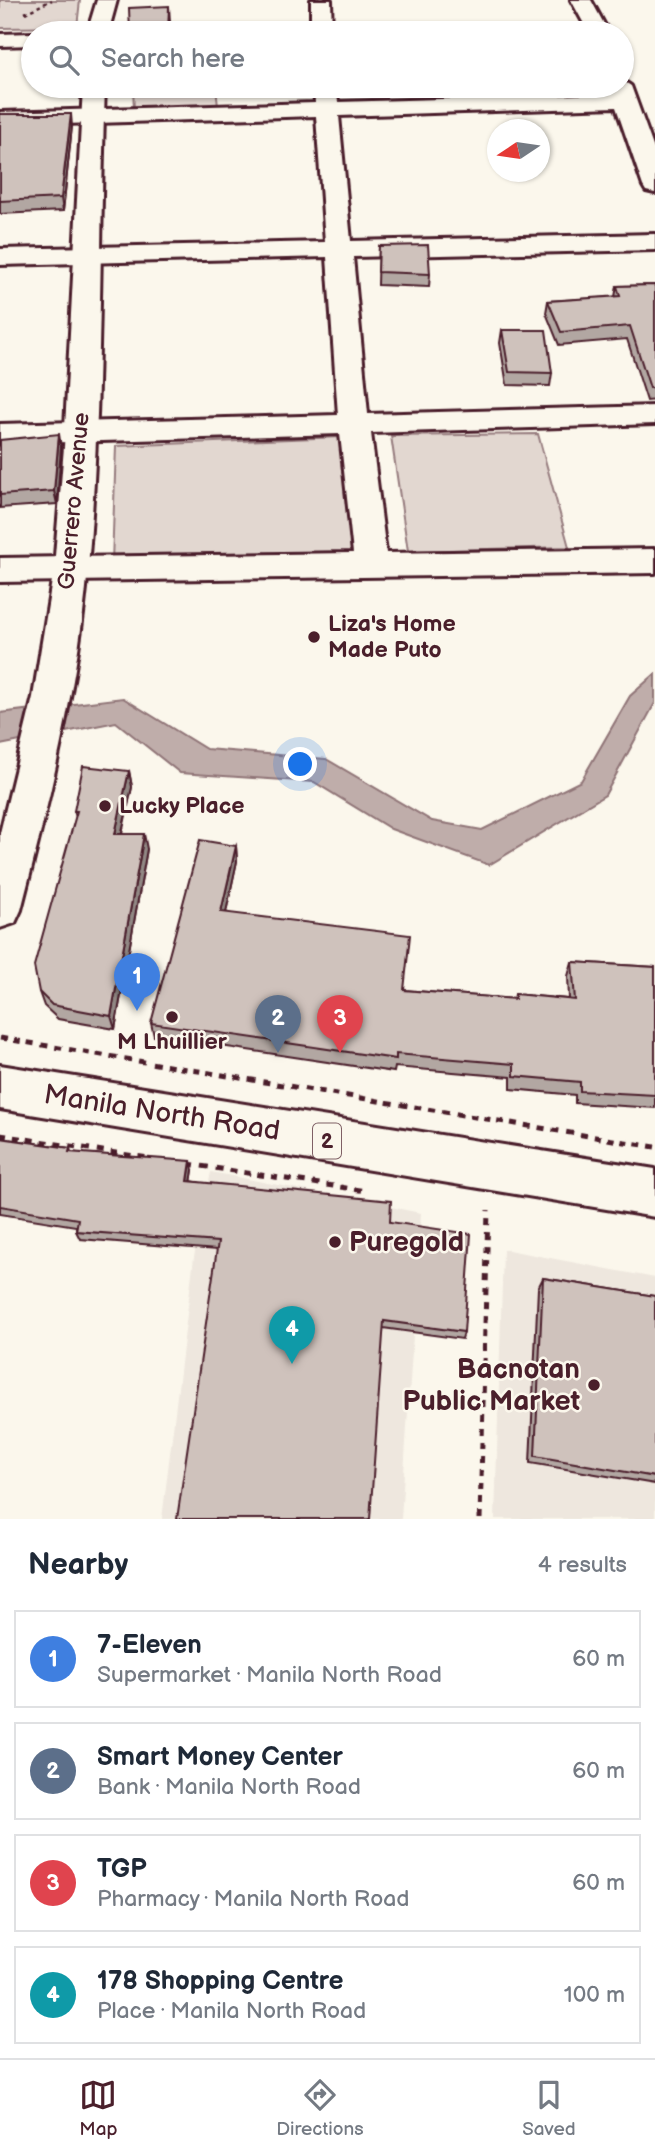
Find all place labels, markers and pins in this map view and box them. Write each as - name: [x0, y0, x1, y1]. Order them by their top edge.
- place label: Liza's Home Made Puto: [328, 610, 456, 664]
- marker: Liza's Home Made Puto: [306, 629, 322, 645]
- place label: Lucky Place: [119, 792, 245, 820]
- marker: Lucky Place: [97, 798, 113, 814]
- pin: 1: [114, 953, 160, 1011]
- pin: 2: [255, 995, 301, 1053]
- pin: 3: [317, 995, 363, 1053]
- marker: M Lhuillier: [164, 1009, 180, 1025]
- place label: M Lhuillier: [117, 1028, 228, 1056]
- place label: Puregold: [349, 1226, 464, 1259]
- marker: Puregold: [327, 1234, 343, 1250]
- pin: 4: [269, 1306, 315, 1364]
- place label: Bacnotan Public Market: [403, 1353, 580, 1418]
- marker: Bacnotan Public Market: [586, 1377, 602, 1393]

